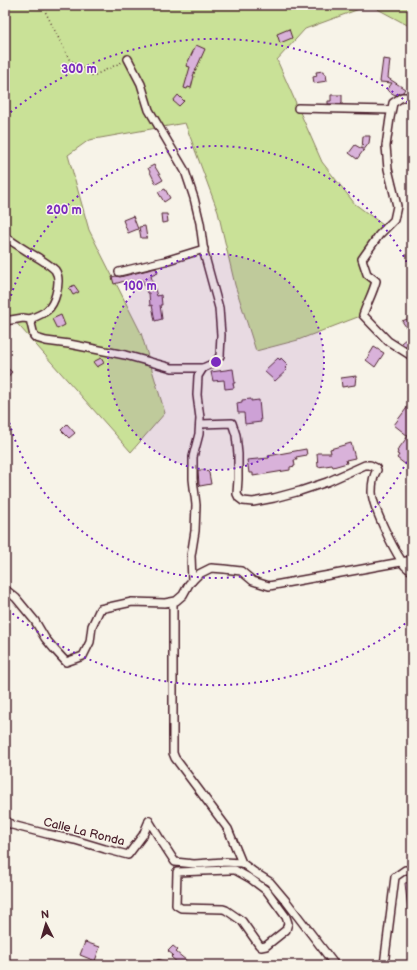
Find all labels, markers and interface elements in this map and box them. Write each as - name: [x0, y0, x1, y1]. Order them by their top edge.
- text: 300 m: [61, 62, 97, 77]
- text: 200 m: [46, 203, 82, 218]
- text: 100 m: [123, 279, 157, 294]
- centre of rings: [209, 355, 223, 369]
- street label: Calle La Ronda: [42, 815, 126, 849]
- north arrow: [26, 904, 66, 944]
- text: N: [40, 908, 50, 921]

